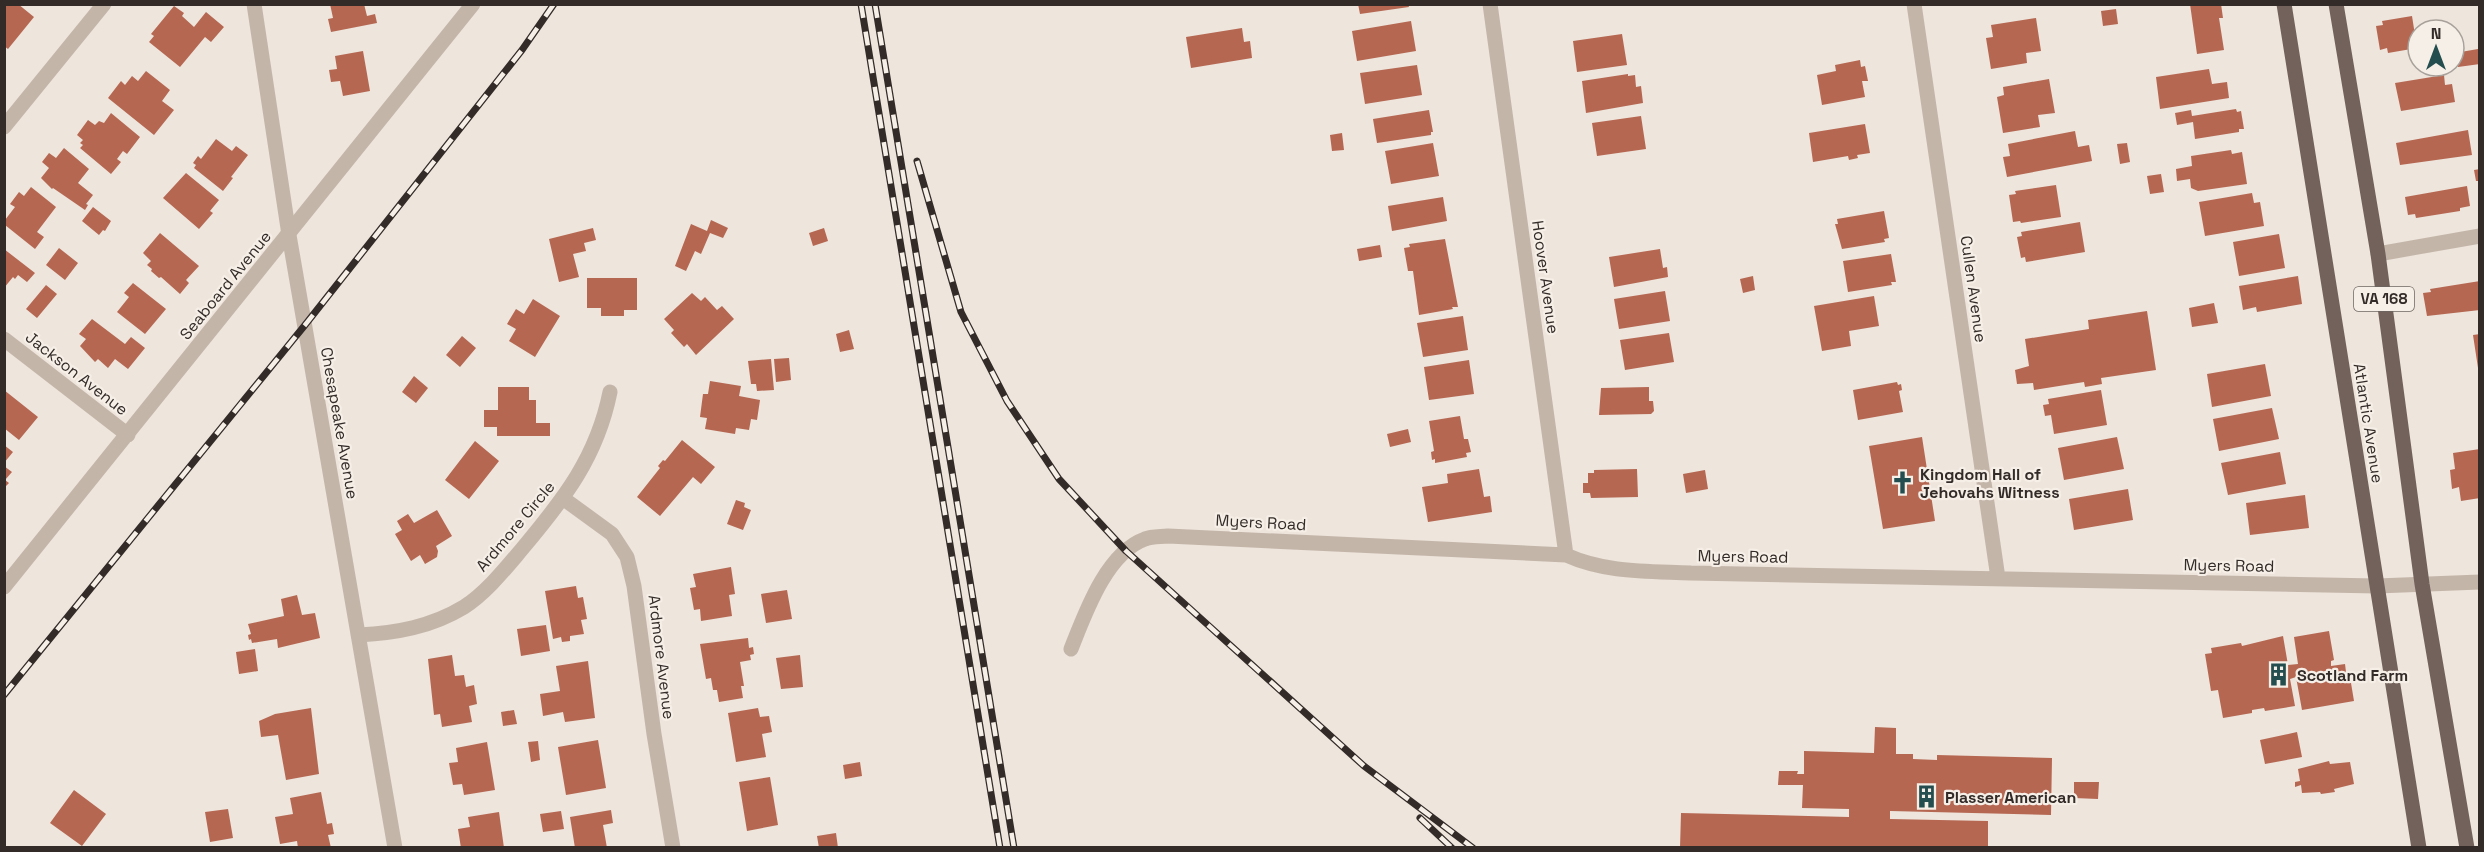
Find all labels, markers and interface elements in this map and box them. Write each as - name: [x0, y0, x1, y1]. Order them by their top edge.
- north arrow: [2406, 18, 2466, 78]
- text: N: [2431, 23, 2441, 44]
- street label: Hoover Avenue: [1527, 219, 1564, 335]
- street label: Seaboard Avenue: [175, 227, 276, 344]
- street label: Cullen Avenue: [1956, 234, 1991, 344]
- road number: VA 168: [2354, 287, 2414, 311]
- street label: Jackson Avenue: [21, 327, 132, 420]
- street label: Chesapeake Avenue: [316, 345, 363, 501]
- street label: Atlantic Avenue: [2349, 362, 2388, 485]
- place label: Kingdom Hall of Jehovahs Witness: [1920, 464, 2060, 503]
- church icon: Kingdom Hall of Jehovahs Witness: [1889, 470, 1915, 496]
- street label: Ardmore Circle: [471, 477, 559, 576]
- street label: Myers Road: [1215, 510, 1307, 535]
- street label: Myers Road: [1697, 545, 1789, 568]
- street label: Myers Road: [2183, 554, 2275, 577]
- street label: Ardmore Avenue: [643, 594, 680, 721]
- building icon: Scotland Farm: [2266, 662, 2292, 688]
- place label: Scotland Farm: [2297, 665, 2408, 686]
- building icon: Plasser American: [1914, 784, 1940, 810]
- place label: Plasser American: [1945, 787, 2076, 808]

